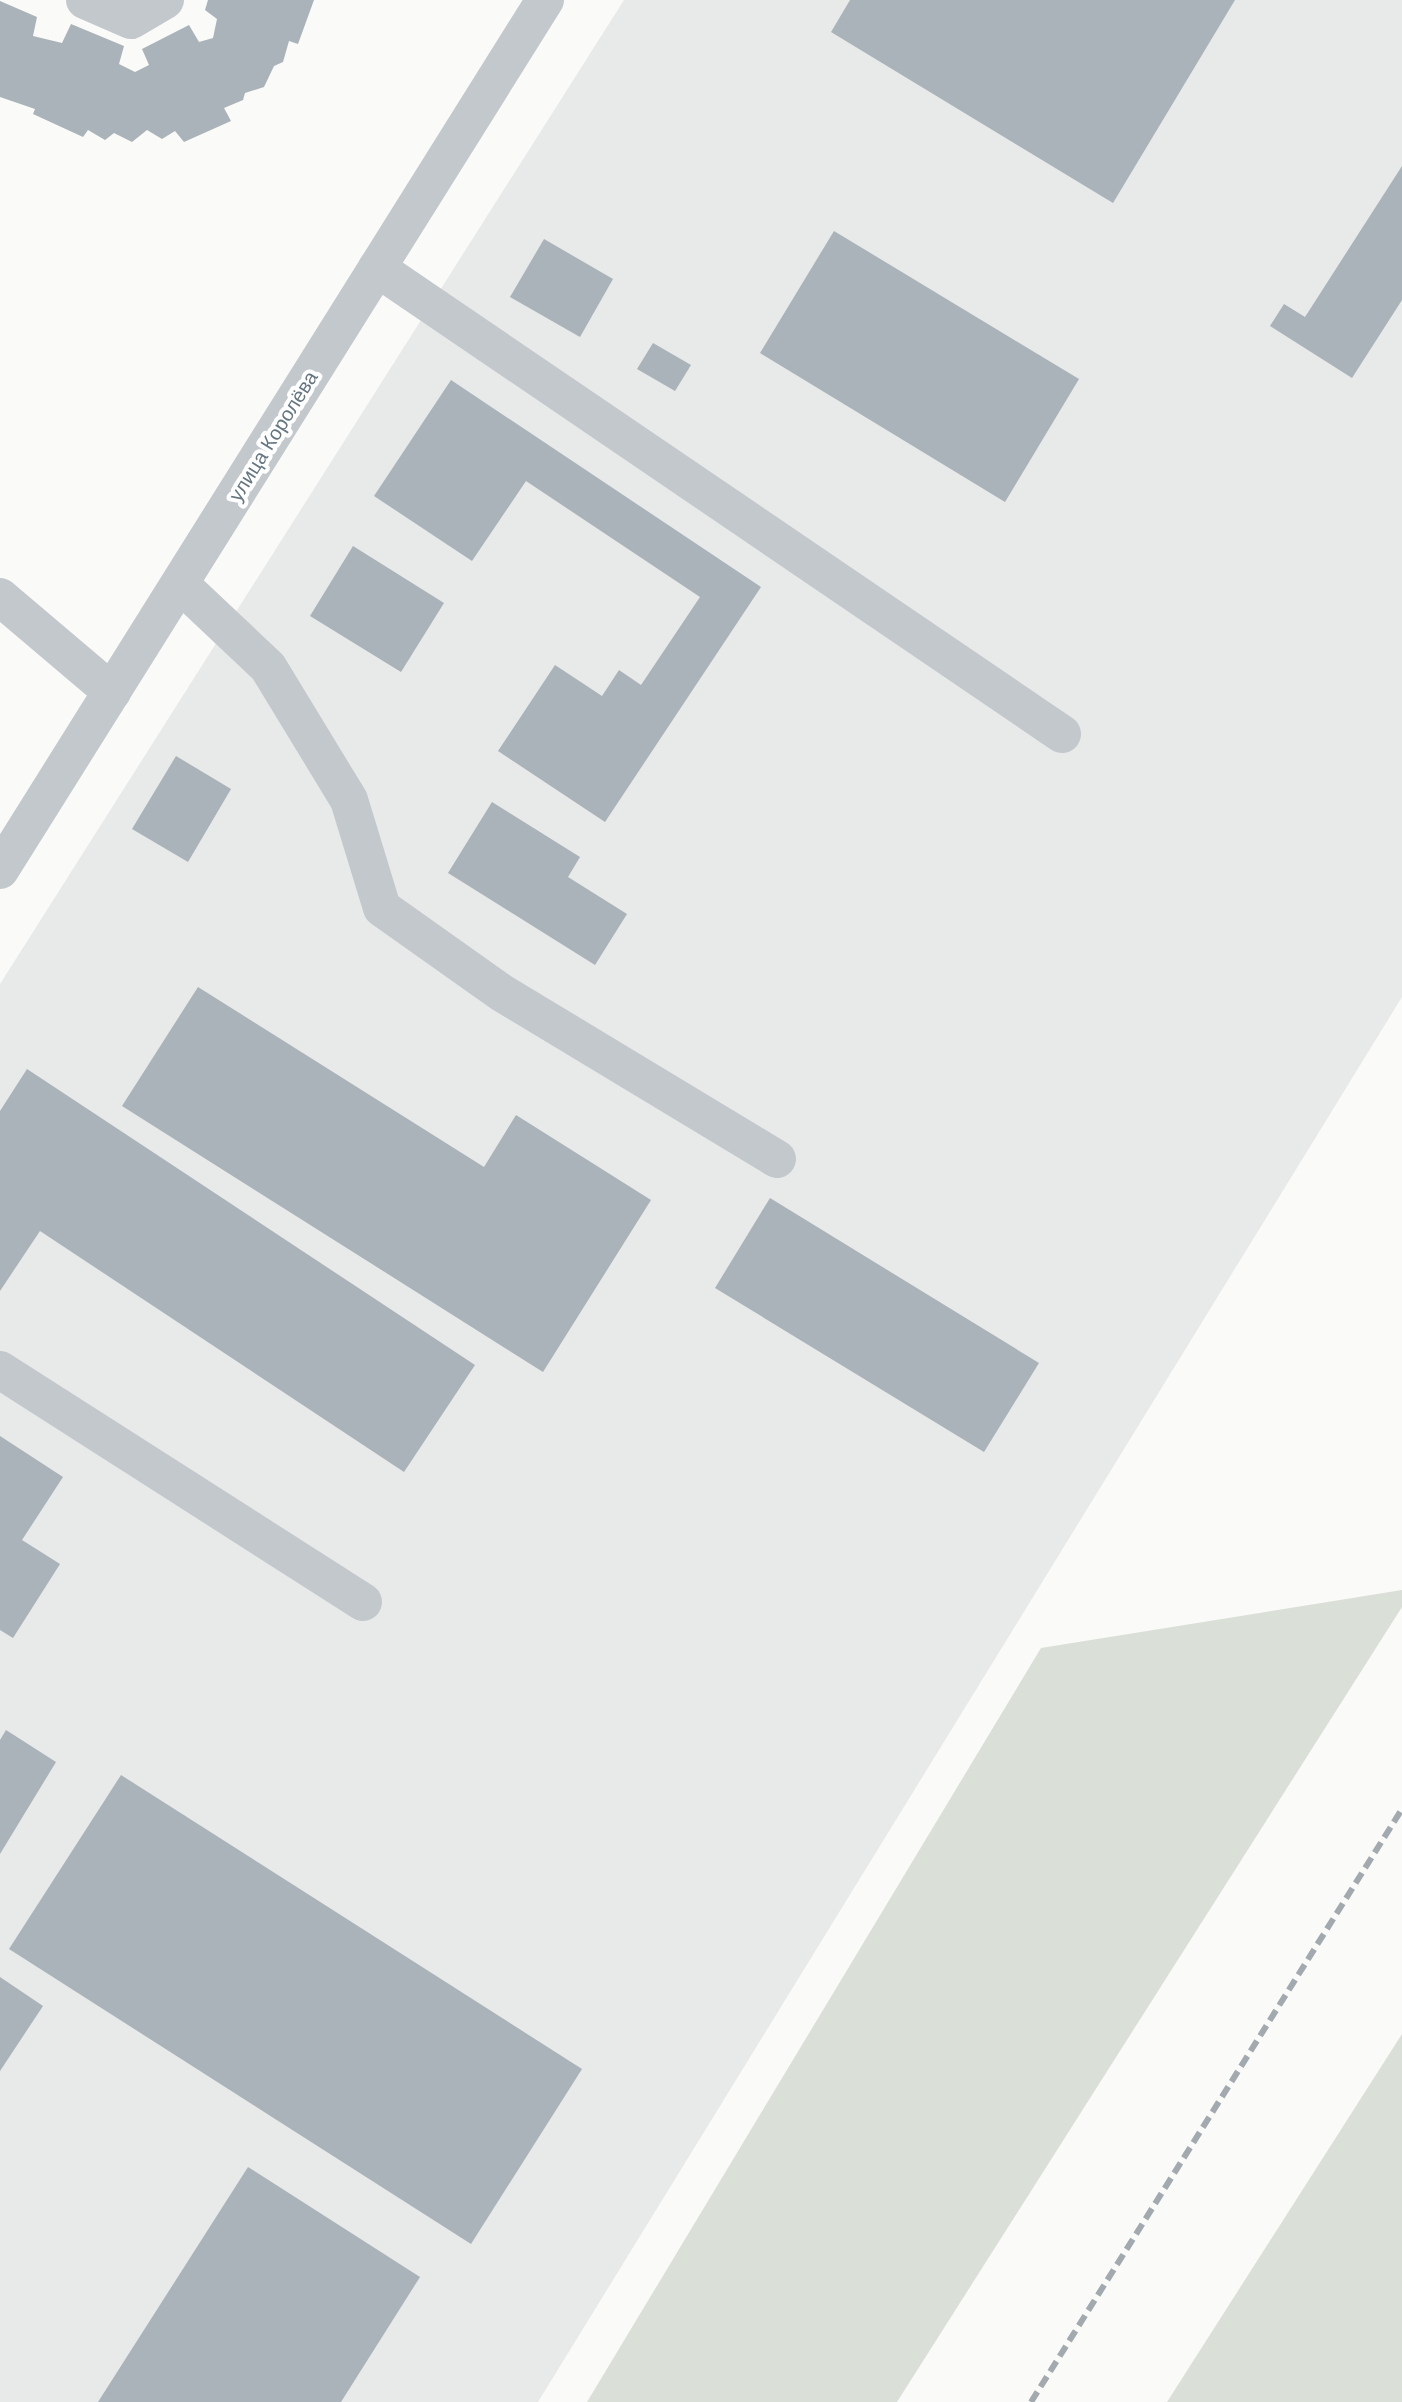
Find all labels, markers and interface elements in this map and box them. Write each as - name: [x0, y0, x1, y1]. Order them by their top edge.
- street label: улица Королёва: [222, 365, 324, 506]

